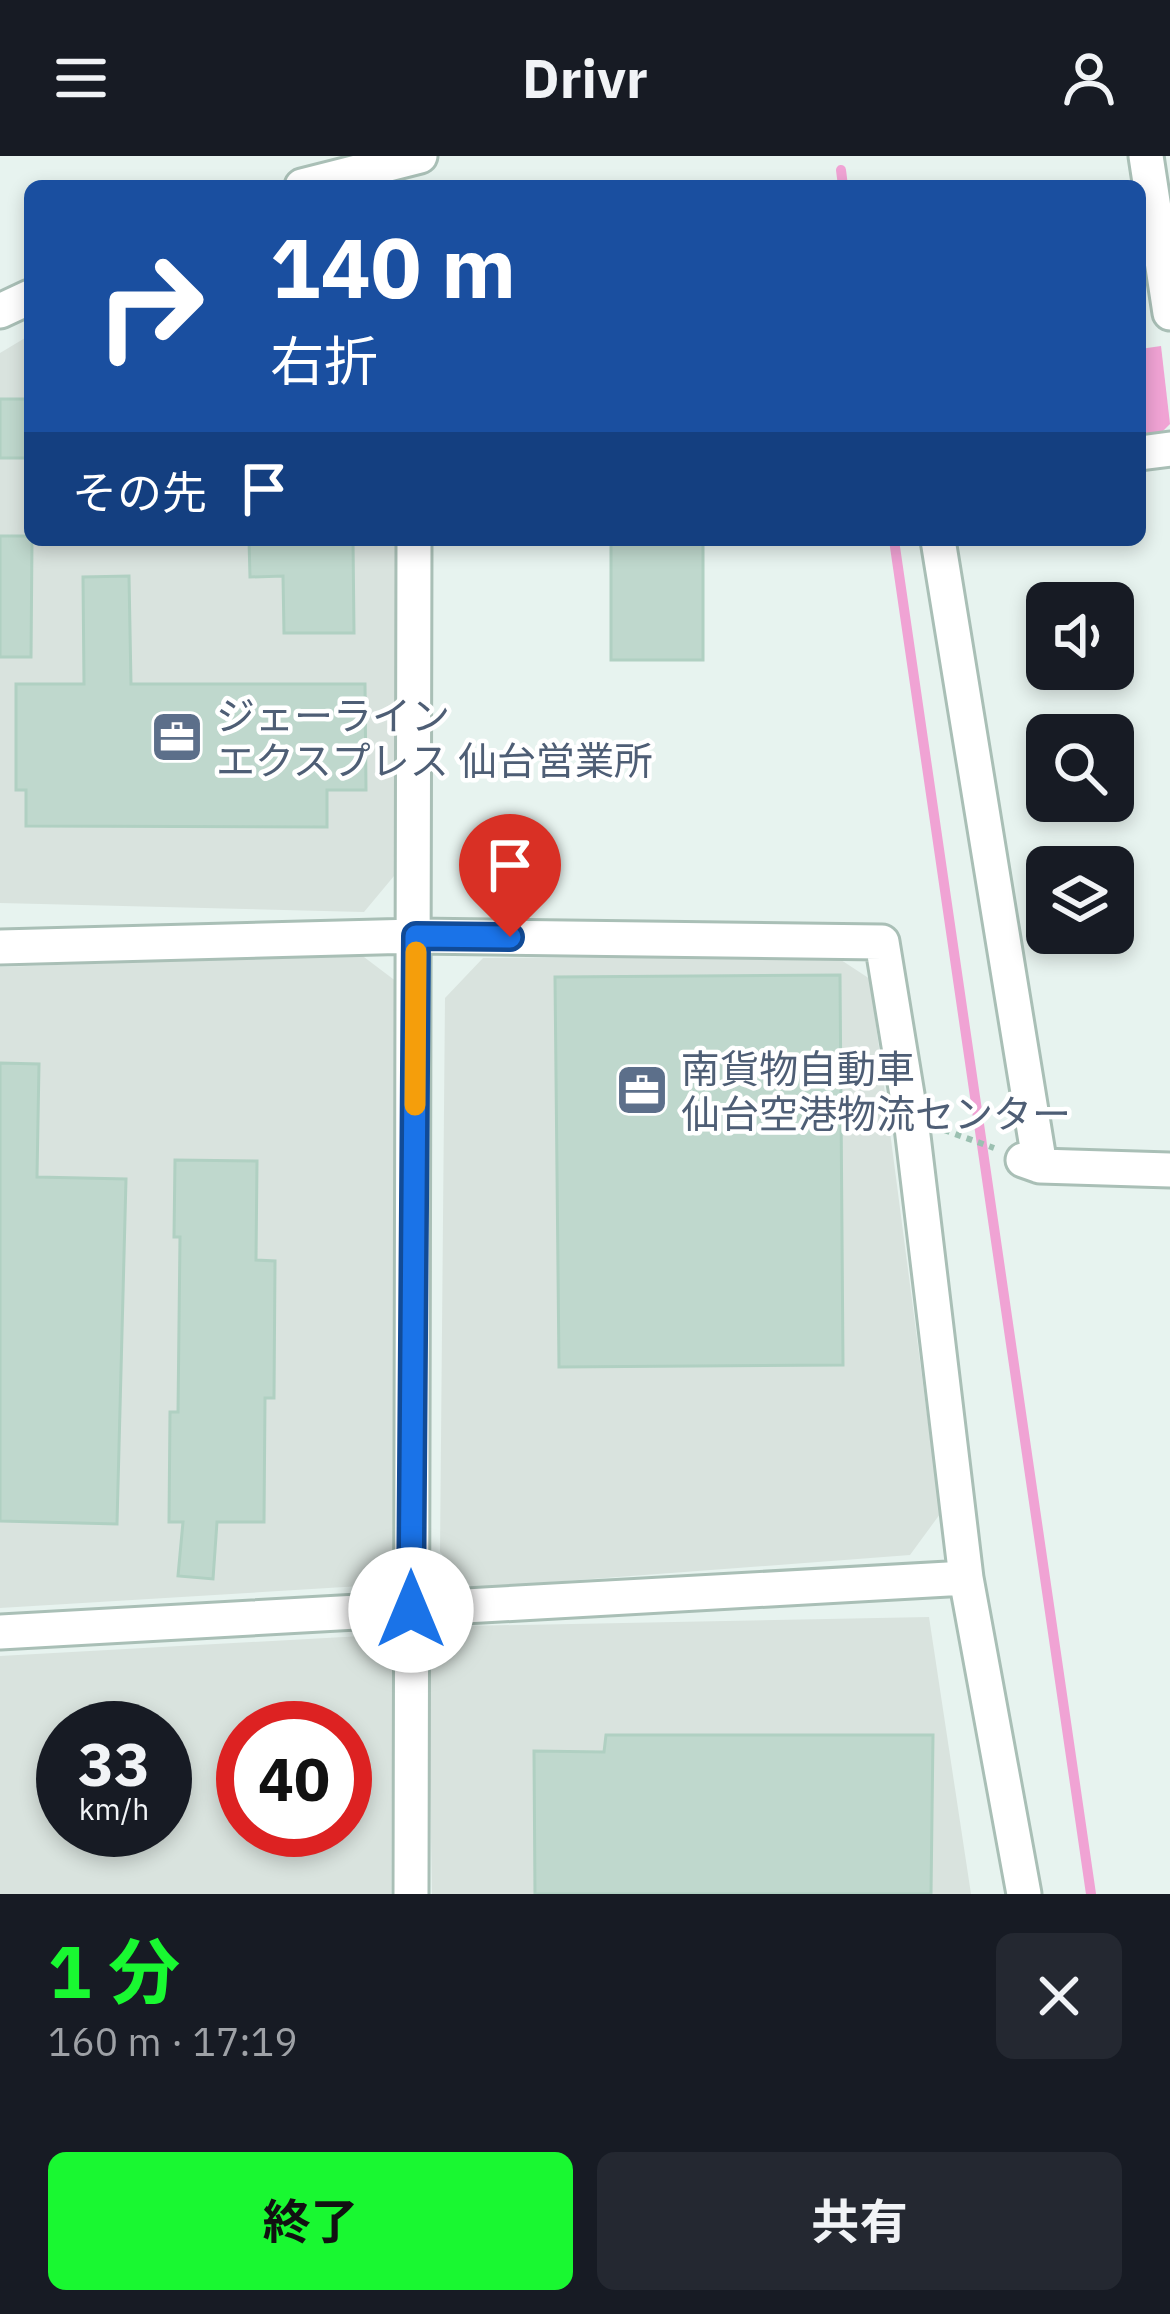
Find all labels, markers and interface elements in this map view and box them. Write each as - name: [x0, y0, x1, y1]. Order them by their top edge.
- text: Drivr: [522, 43, 648, 113]
- icon: menu: [48, 45, 114, 111]
- icon: person: [1056, 45, 1122, 111]
- text: 140 m: [270, 212, 516, 321]
- icon: right: [72, 228, 228, 384]
- text: 右折: [270, 326, 378, 396]
- icon: arrive: [231, 456, 297, 522]
- text: その先: [72, 463, 207, 521]
- map controls: [1026, 582, 1134, 954]
- button: sound: [1026, 582, 1134, 690]
- place label: ジェーライン エクスプレス 仙台営業所: [216, 690, 653, 786]
- office icon: ジェーライン エクスプレス 仙台営業所: [149, 709, 205, 765]
- button: search: [1026, 714, 1134, 822]
- pin: [459, 814, 561, 937]
- icon: arrive: [477, 832, 543, 898]
- button: layers: [1026, 846, 1134, 954]
- place label: 南貨物自動車 仙台空港物流センター: [681, 1043, 1071, 1139]
- office icon: 南貨物自動車 仙台空港物流センター: [614, 1062, 670, 1118]
- position arrow: [348, 1547, 474, 1673]
- speed limit sign: 40: [216, 1701, 372, 1857]
- text: 33: [78, 1724, 150, 1803]
- text: km/h: [79, 1789, 149, 1828]
- text: 1 分: [48, 1924, 180, 2018]
- button: close: [996, 1933, 1122, 2059]
- text: 160 m · 17:19: [48, 2016, 298, 2067]
- button: 終了: [48, 2152, 573, 2290]
- button: 共有: [597, 2152, 1122, 2290]

